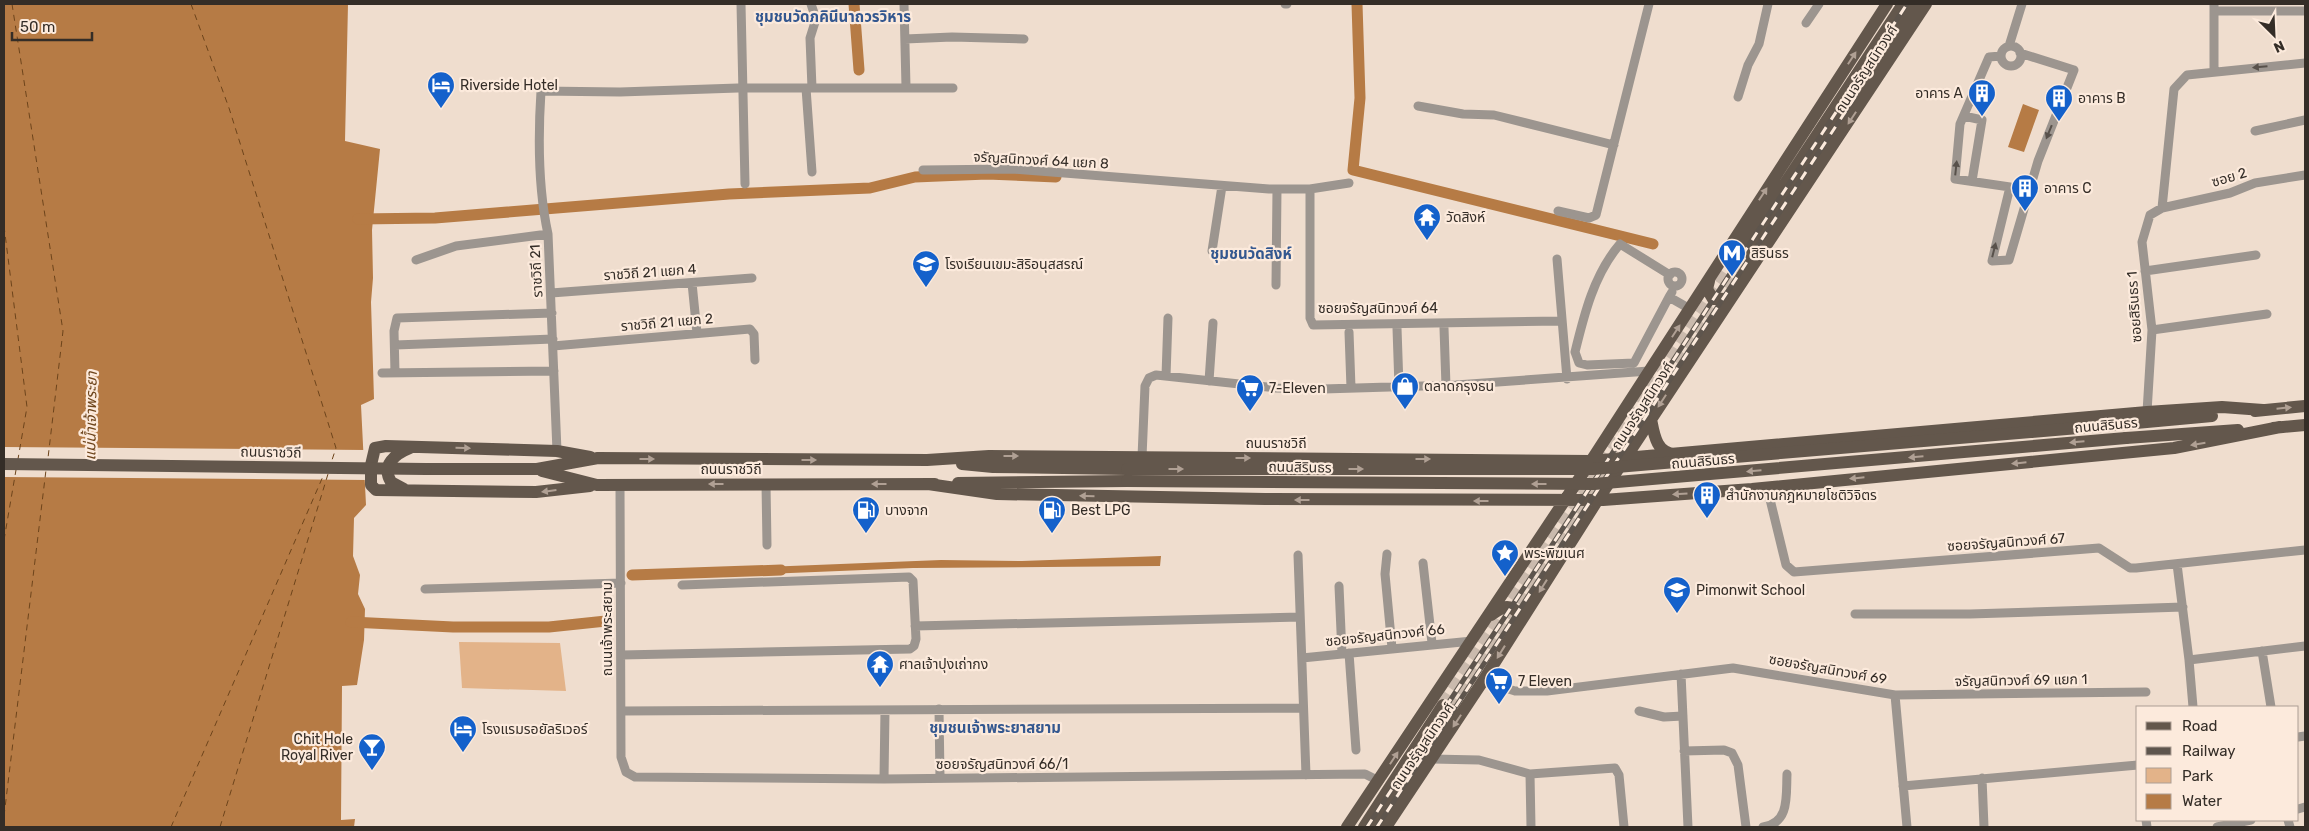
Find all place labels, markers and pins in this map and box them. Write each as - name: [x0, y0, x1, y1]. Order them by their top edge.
- hotel icon: Riverside Hotel: [426, 70, 456, 109]
- place label: Riverside Hotel: [460, 77, 558, 94]
- building icon: อาคาร A: [1967, 78, 1997, 117]
- building icon: อาคาร B: [2044, 83, 2074, 122]
- place label: อาคาร A: [1915, 85, 1964, 102]
- place label: อาคาร B: [2078, 90, 2126, 107]
- building icon: อาคาร C: [2010, 173, 2040, 212]
- place label: อาคาร C: [2044, 180, 2092, 197]
- temple icon: วัดสิงห์: [1412, 202, 1442, 241]
- place label: วัดสิงห์: [1446, 209, 1486, 226]
- metro station icon: สิรินธร: [1717, 238, 1747, 277]
- place label: สิรินธร: [1751, 245, 1789, 262]
- school or university icon: โรงเรียนเขมะสิริอนุสสรณ์: [911, 249, 941, 288]
- place label: โรงเรียนเขมะสิริอนุสสรณ์: [945, 256, 1083, 273]
- shop icon: ตลาดกรุงธน: [1390, 371, 1420, 410]
- supermarket icon: 7-Eleven: [1235, 373, 1265, 412]
- place label: ตลาดกรุงธน: [1424, 378, 1494, 395]
- place label: 7-Eleven: [1269, 380, 1326, 397]
- building icon: สำนักงานกฎหมายโชติวิจิตร: [1692, 480, 1722, 519]
- place label: สำนักงานกฎหมายโชติวิจิตร: [1726, 487, 1877, 504]
- fuel station icon: บางจาก: [851, 495, 881, 534]
- fuel station icon: Best LPG: [1037, 495, 1067, 534]
- place label: บางจาก: [885, 502, 928, 519]
- place label: Best LPG: [1071, 502, 1131, 519]
- place icon: พระพิฆเนศ: [1490, 538, 1520, 577]
- place label: พระพิฆเนศ: [1524, 545, 1585, 562]
- school or university icon: Pimonwit School: [1662, 575, 1692, 614]
- place label: Pimonwit School: [1696, 582, 1805, 599]
- temple icon: ศาลเจ้าปุงเถ่ากง: [865, 649, 895, 688]
- place label: ศาลเจ้าปุงเถ่ากง: [899, 656, 988, 673]
- supermarket icon: 7 Eleven: [1484, 666, 1514, 705]
- place label: 7 Eleven: [1518, 673, 1572, 690]
- hotel icon: โรงแรมรอยัลริเวอร์: [448, 714, 478, 753]
- place label: โรงแรมรอยัลริเวอร์: [482, 721, 588, 738]
- place label: Chit Hole Royal River: [281, 731, 354, 764]
- bar icon: Chit Hole Royal River: [357, 732, 387, 771]

